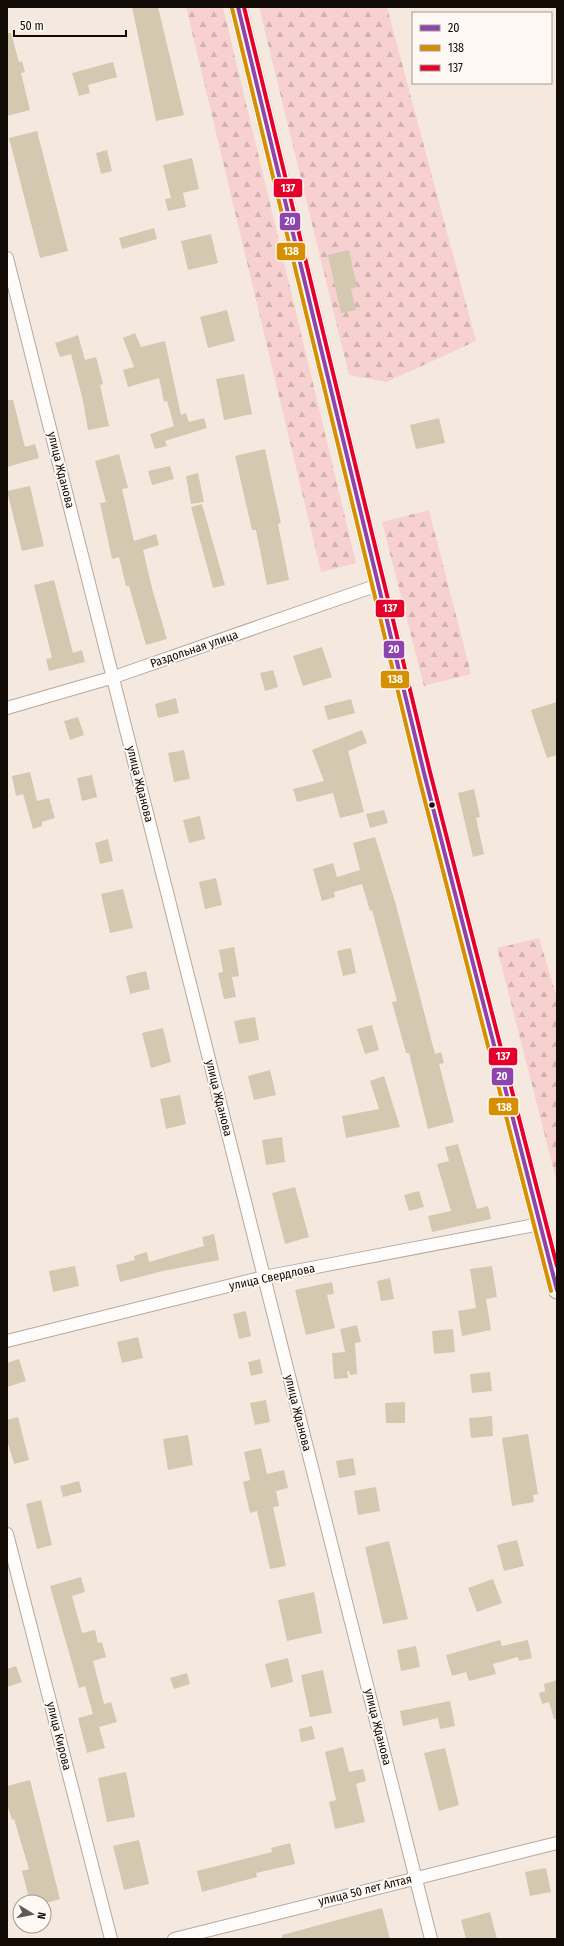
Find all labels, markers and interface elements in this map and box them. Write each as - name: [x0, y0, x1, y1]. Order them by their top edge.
- scale bar: [14, 12, 126, 38]
- legend: [412, 12, 552, 84]
- text: 50 m: [20, 19, 44, 33]
- text: 20: [448, 21, 460, 35]
- text: 138: [448, 41, 464, 55]
- text: 137: [448, 61, 463, 75]
- line badge: 137: [273, 178, 303, 198]
- text: 137: [281, 182, 296, 195]
- line badge: 20: [279, 212, 301, 231]
- text: 20: [283, 215, 296, 228]
- line badge: 138: [276, 242, 306, 261]
- text: 138: [283, 245, 299, 258]
- street label: улица Жданова: [45, 430, 77, 510]
- line badge: 137: [375, 599, 405, 618]
- text: 137: [383, 602, 398, 615]
- street label: Раздольная улица: [148, 627, 240, 671]
- line badge: 20: [383, 640, 405, 659]
- text: 20: [387, 643, 400, 656]
- line badge: 138: [380, 670, 410, 689]
- text: 138: [387, 673, 403, 686]
- street label: улица Жданова: [124, 744, 156, 824]
- unlabelled marker: [427, 800, 437, 810]
- line badge: 137: [488, 1047, 518, 1066]
- text: 137: [496, 1050, 511, 1063]
- street label: улица Жданова: [203, 1058, 235, 1138]
- line badge: 20: [491, 1067, 514, 1086]
- text: 20: [495, 1070, 508, 1083]
- line badge: 138: [488, 1097, 519, 1116]
- text: 138: [496, 1101, 512, 1114]
- street label: улица Свердлова: [228, 1261, 316, 1293]
- street label: улица Жданова: [282, 1373, 314, 1453]
- street label: улица Жданова: [362, 1687, 394, 1767]
- street label: улица Кирова: [44, 1700, 74, 1772]
- street label: улица 50 лет Алтая: [317, 1872, 413, 1908]
- north arrow: [12, 1894, 52, 1934]
- text: N: [34, 1911, 48, 1920]

